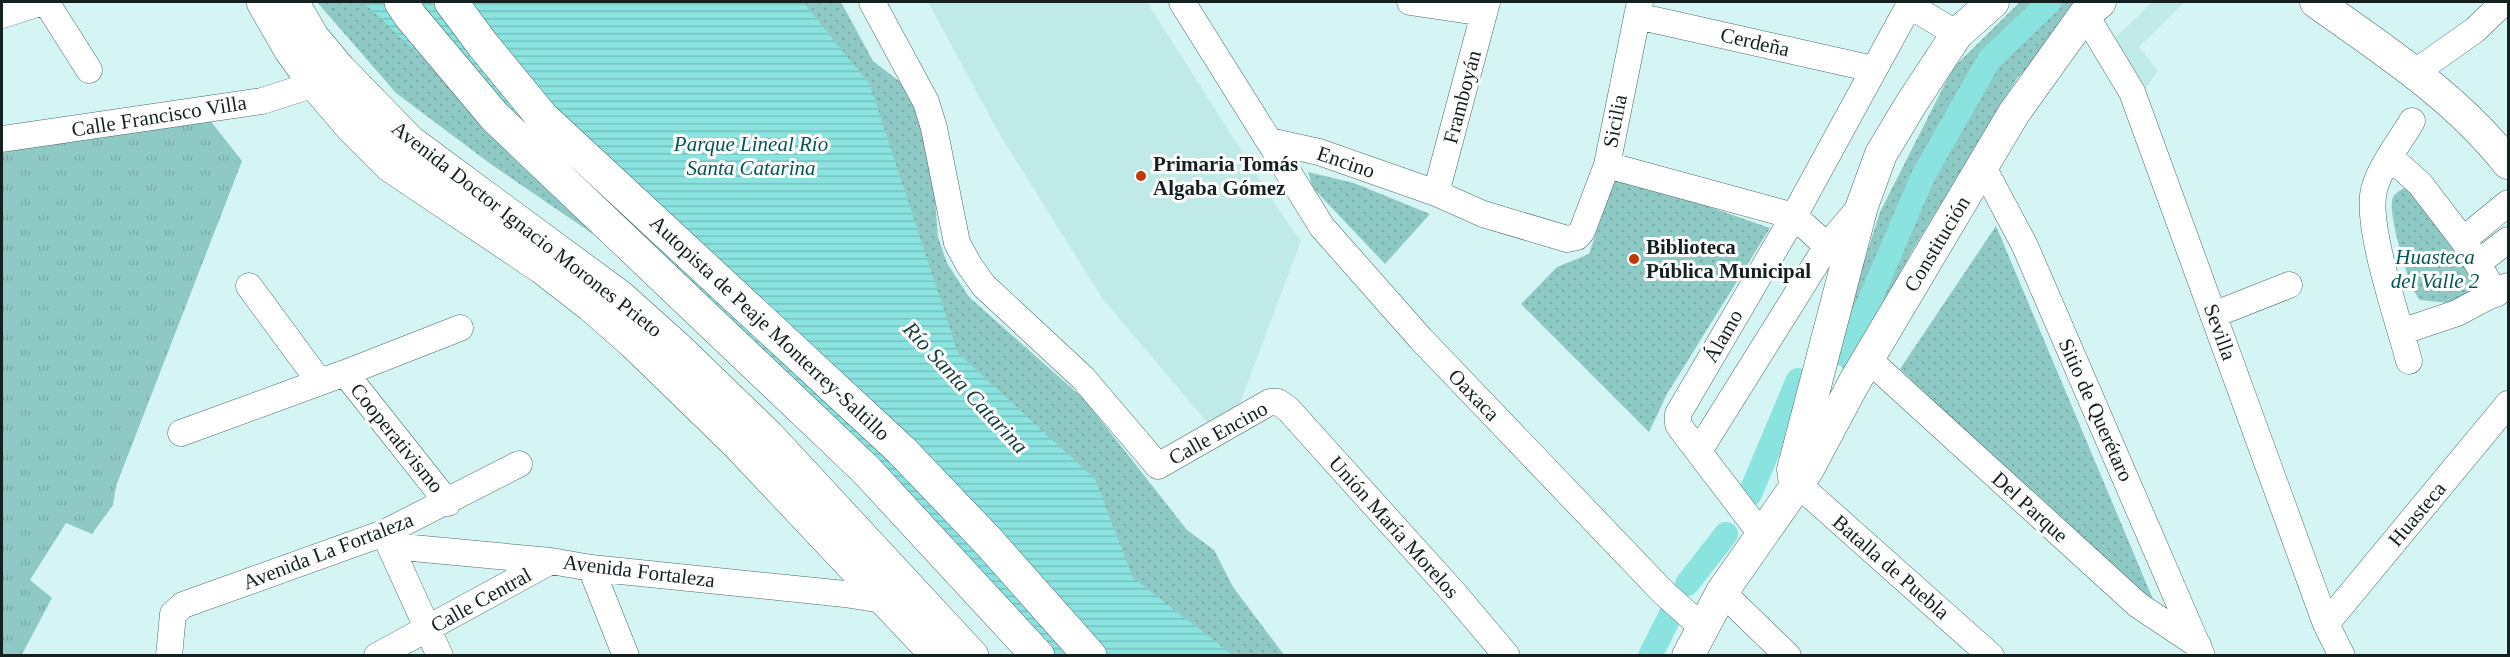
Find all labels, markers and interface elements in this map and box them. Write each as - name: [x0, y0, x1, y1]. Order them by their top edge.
- street label: Cerdeña: [1718, 22, 1792, 62]
- street label: Framboyán: [1438, 47, 1486, 146]
- street label: Calle Francisco Villa: [70, 90, 249, 142]
- street label: Sicilia: [1598, 92, 1632, 150]
- street label: Avenida Doctor Ignacio Morones Prieto: [387, 116, 667, 342]
- park label: Parque Lineal Río Santa Catarina: [673, 132, 828, 180]
- street label: Encino: [1314, 141, 1378, 183]
- place label: Primaria Tomás Algaba Gómez: [1153, 152, 1298, 200]
- marker: Primaria Tomás Algaba Gómez: [1134, 169, 1148, 183]
- street label: Constitución: [1899, 191, 1975, 296]
- street label: Autopista de Peaje Monterrey-Saltillo: [645, 210, 895, 446]
- place label: Biblioteca Pública Municipal: [1646, 235, 1811, 283]
- park label: Huasteca del Valle 2: [2391, 245, 2480, 293]
- marker: Biblioteca Pública Municipal: [1627, 252, 1641, 266]
- street label: Sevilla: [2199, 300, 2241, 364]
- street label: Álamo: [1698, 305, 1748, 367]
- water label: Río Santa Catarina: [897, 316, 1033, 458]
- street label: Sitio de Querétaro: [2054, 335, 2138, 485]
- street label: Oaxaca: [1444, 364, 1505, 426]
- street label: Cooperativismo: [345, 378, 449, 498]
- street label: Calle Encino: [1164, 396, 1272, 470]
- street label: Unión María Morelos: [1324, 451, 1464, 603]
- street label: Del Parque: [1987, 467, 2073, 547]
- street label: Huasteca: [2383, 476, 2451, 551]
- street label: Avenida La Fortaleza: [240, 507, 417, 595]
- street label: Batalla de Puebla: [1828, 510, 1955, 625]
- street label: Avenida Fortaleza: [562, 550, 717, 592]
- street label: Calle Central: [426, 562, 536, 637]

